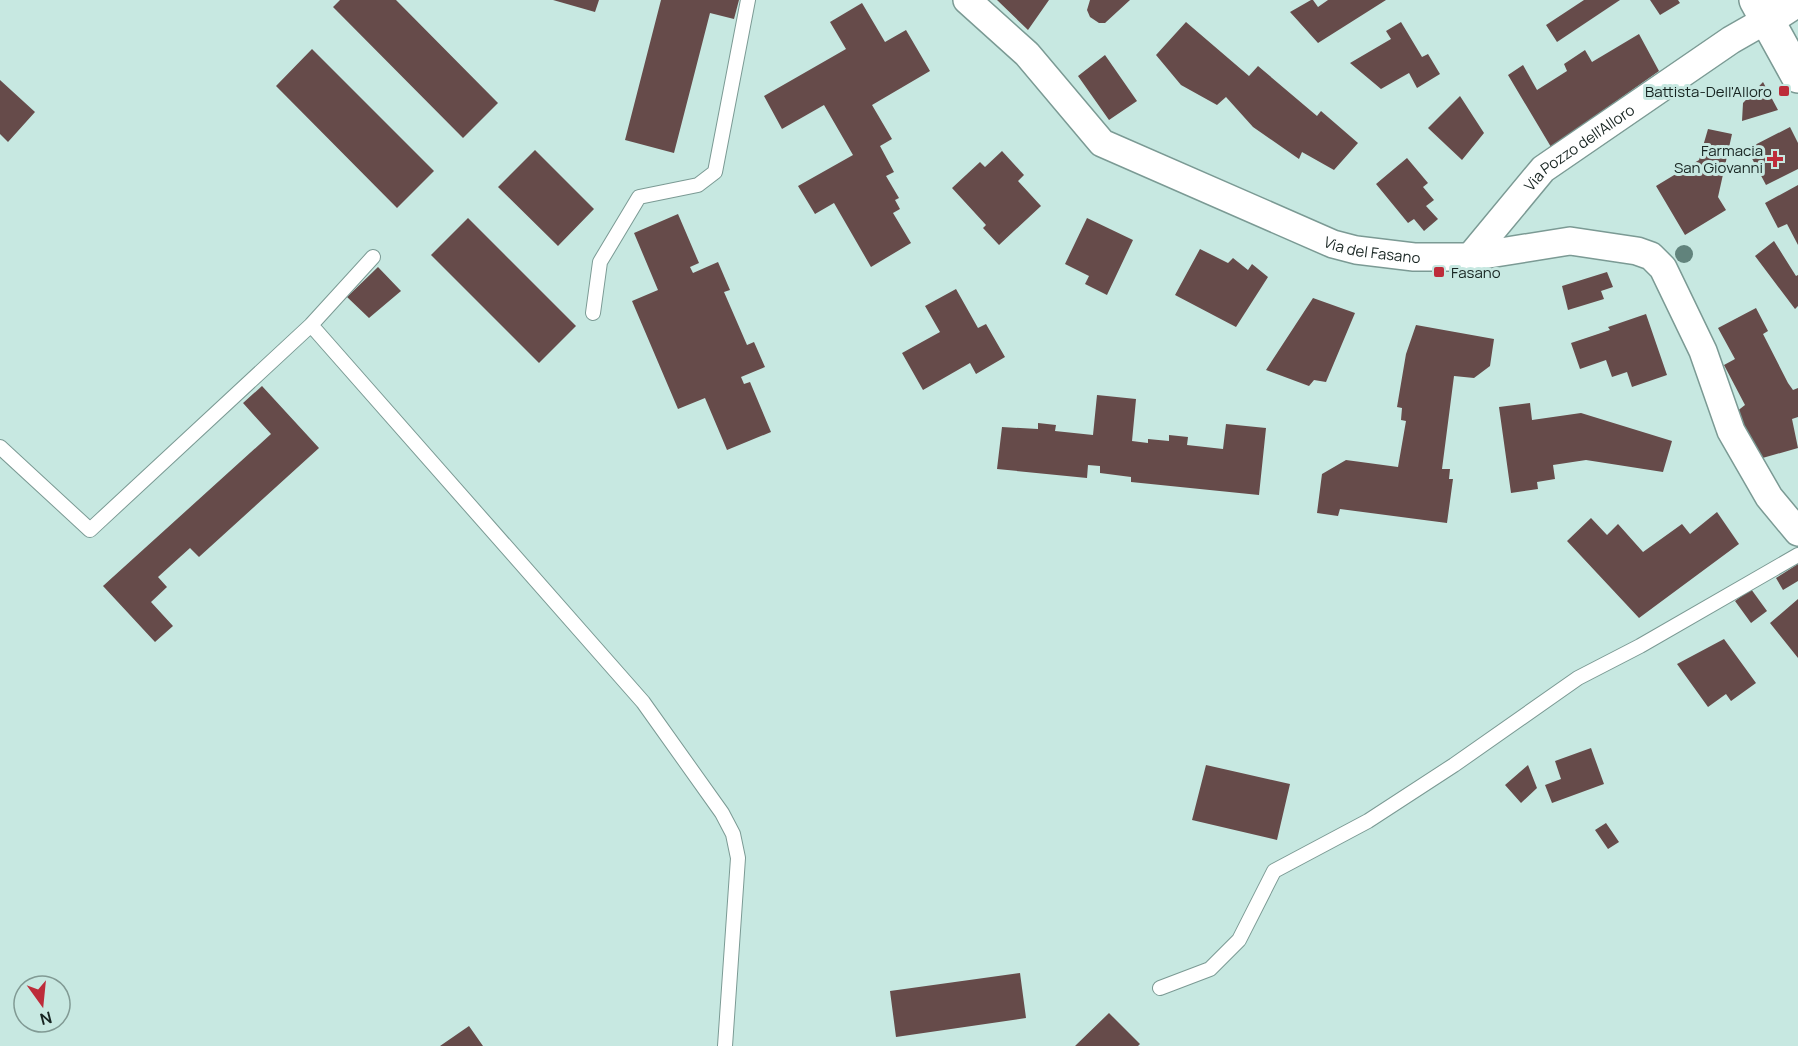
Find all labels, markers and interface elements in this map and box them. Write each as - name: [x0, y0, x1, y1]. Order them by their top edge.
- place label: Battista-Dell'Alloro: [1645, 81, 1772, 102]
- marker: Battista-Dell'Alloro: [1777, 84, 1791, 98]
- street label: Via Pozzo dell'Alloro: [1519, 99, 1638, 195]
- place label: Farmacia San Giovanni: [1674, 140, 1763, 178]
- marker: Farmacia San Giovanni: [1768, 152, 1782, 166]
- street label: Via del Fasano: [1321, 231, 1420, 268]
- place label: Fasano: [1451, 262, 1501, 283]
- marker: Fasano: [1432, 265, 1446, 279]
- north arrow: [12, 974, 72, 1034]
- text: N: [37, 1006, 54, 1031]

